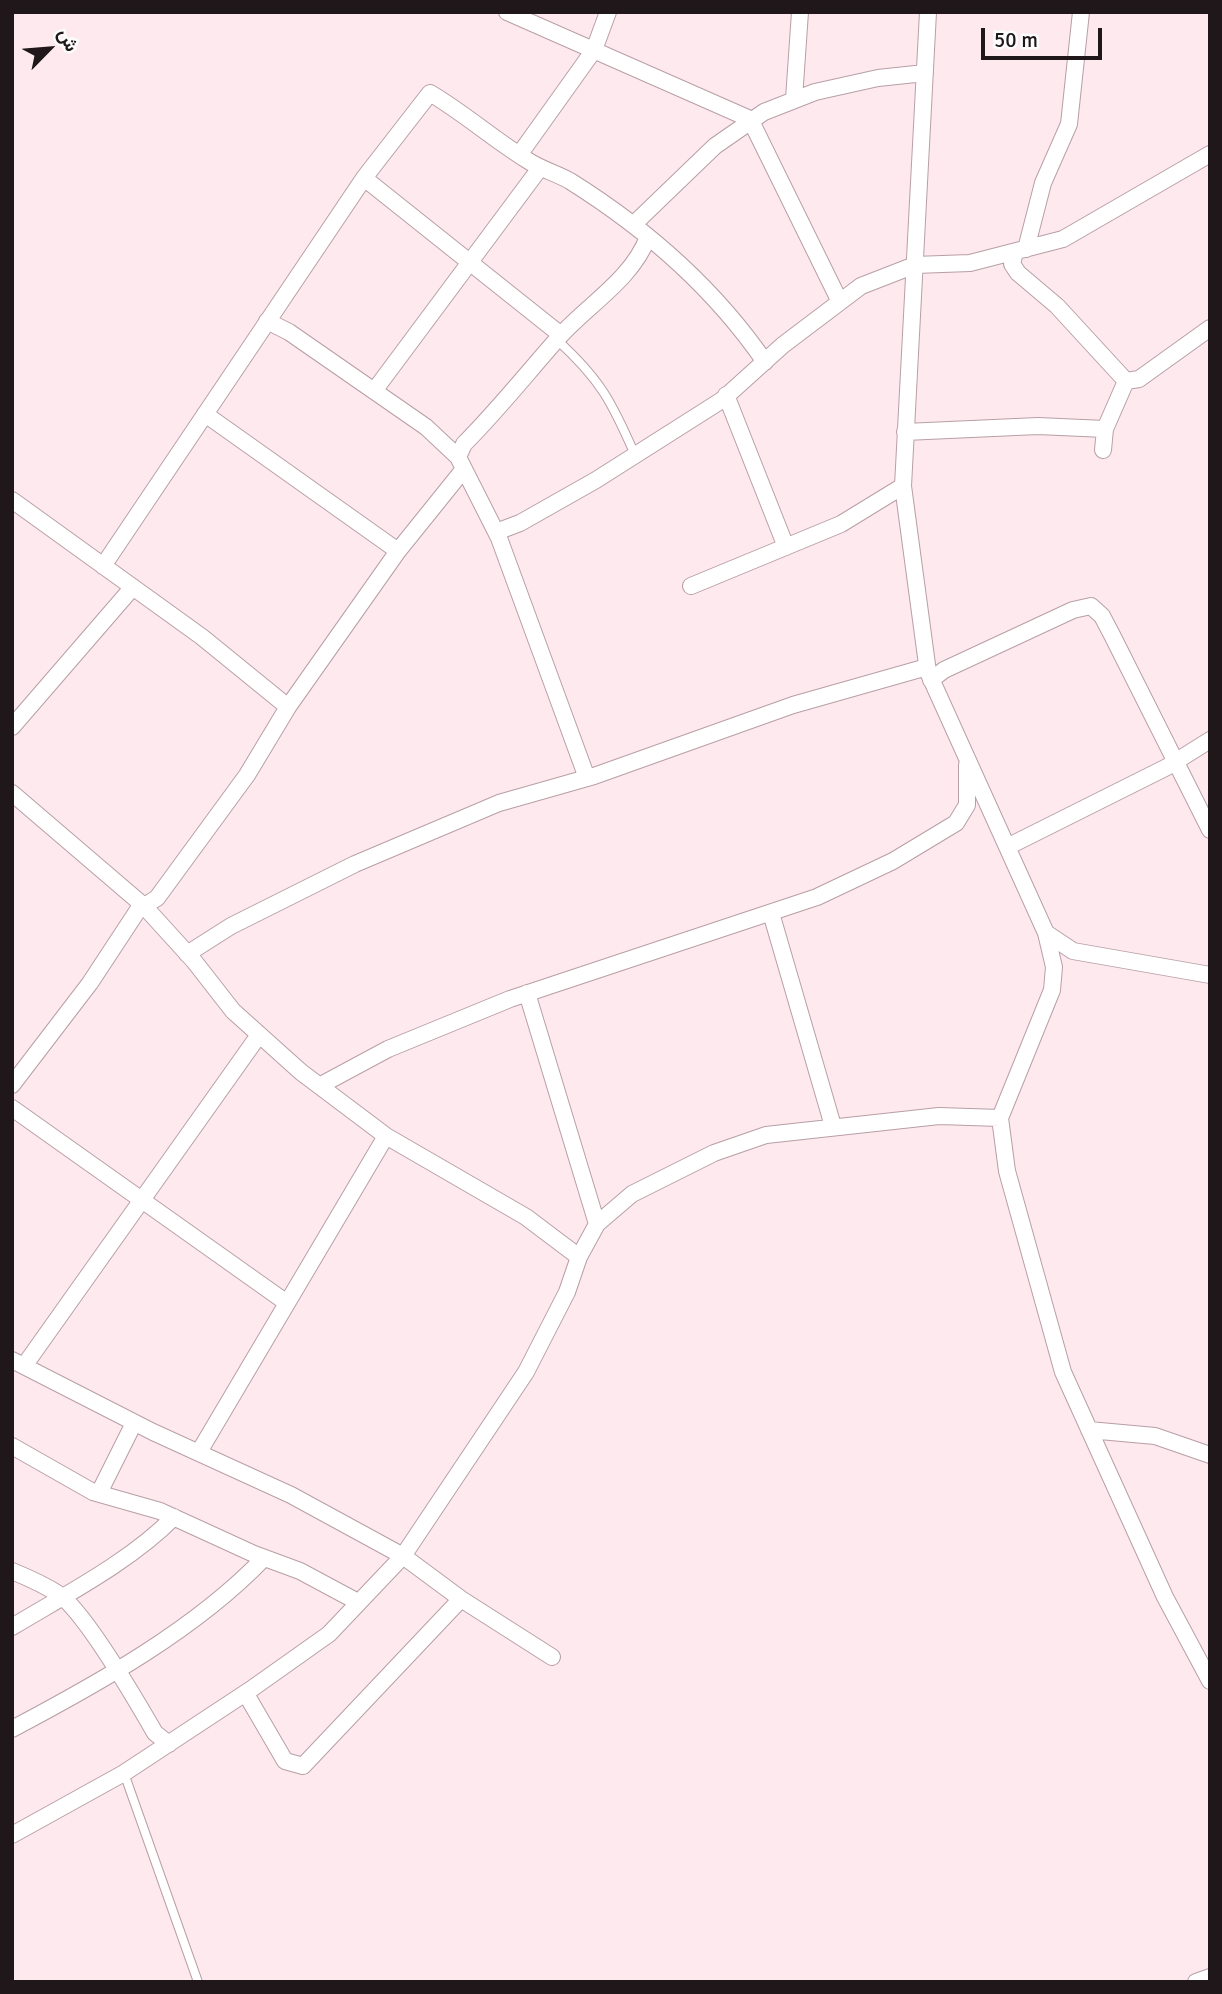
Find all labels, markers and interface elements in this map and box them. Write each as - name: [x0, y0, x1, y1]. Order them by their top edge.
- north arrow: [14, 14, 84, 84]
- scale bar: [984, 14, 1105, 58]
- text: ش: [52, 25, 84, 56]
- text: 50 m: [994, 27, 1038, 53]

